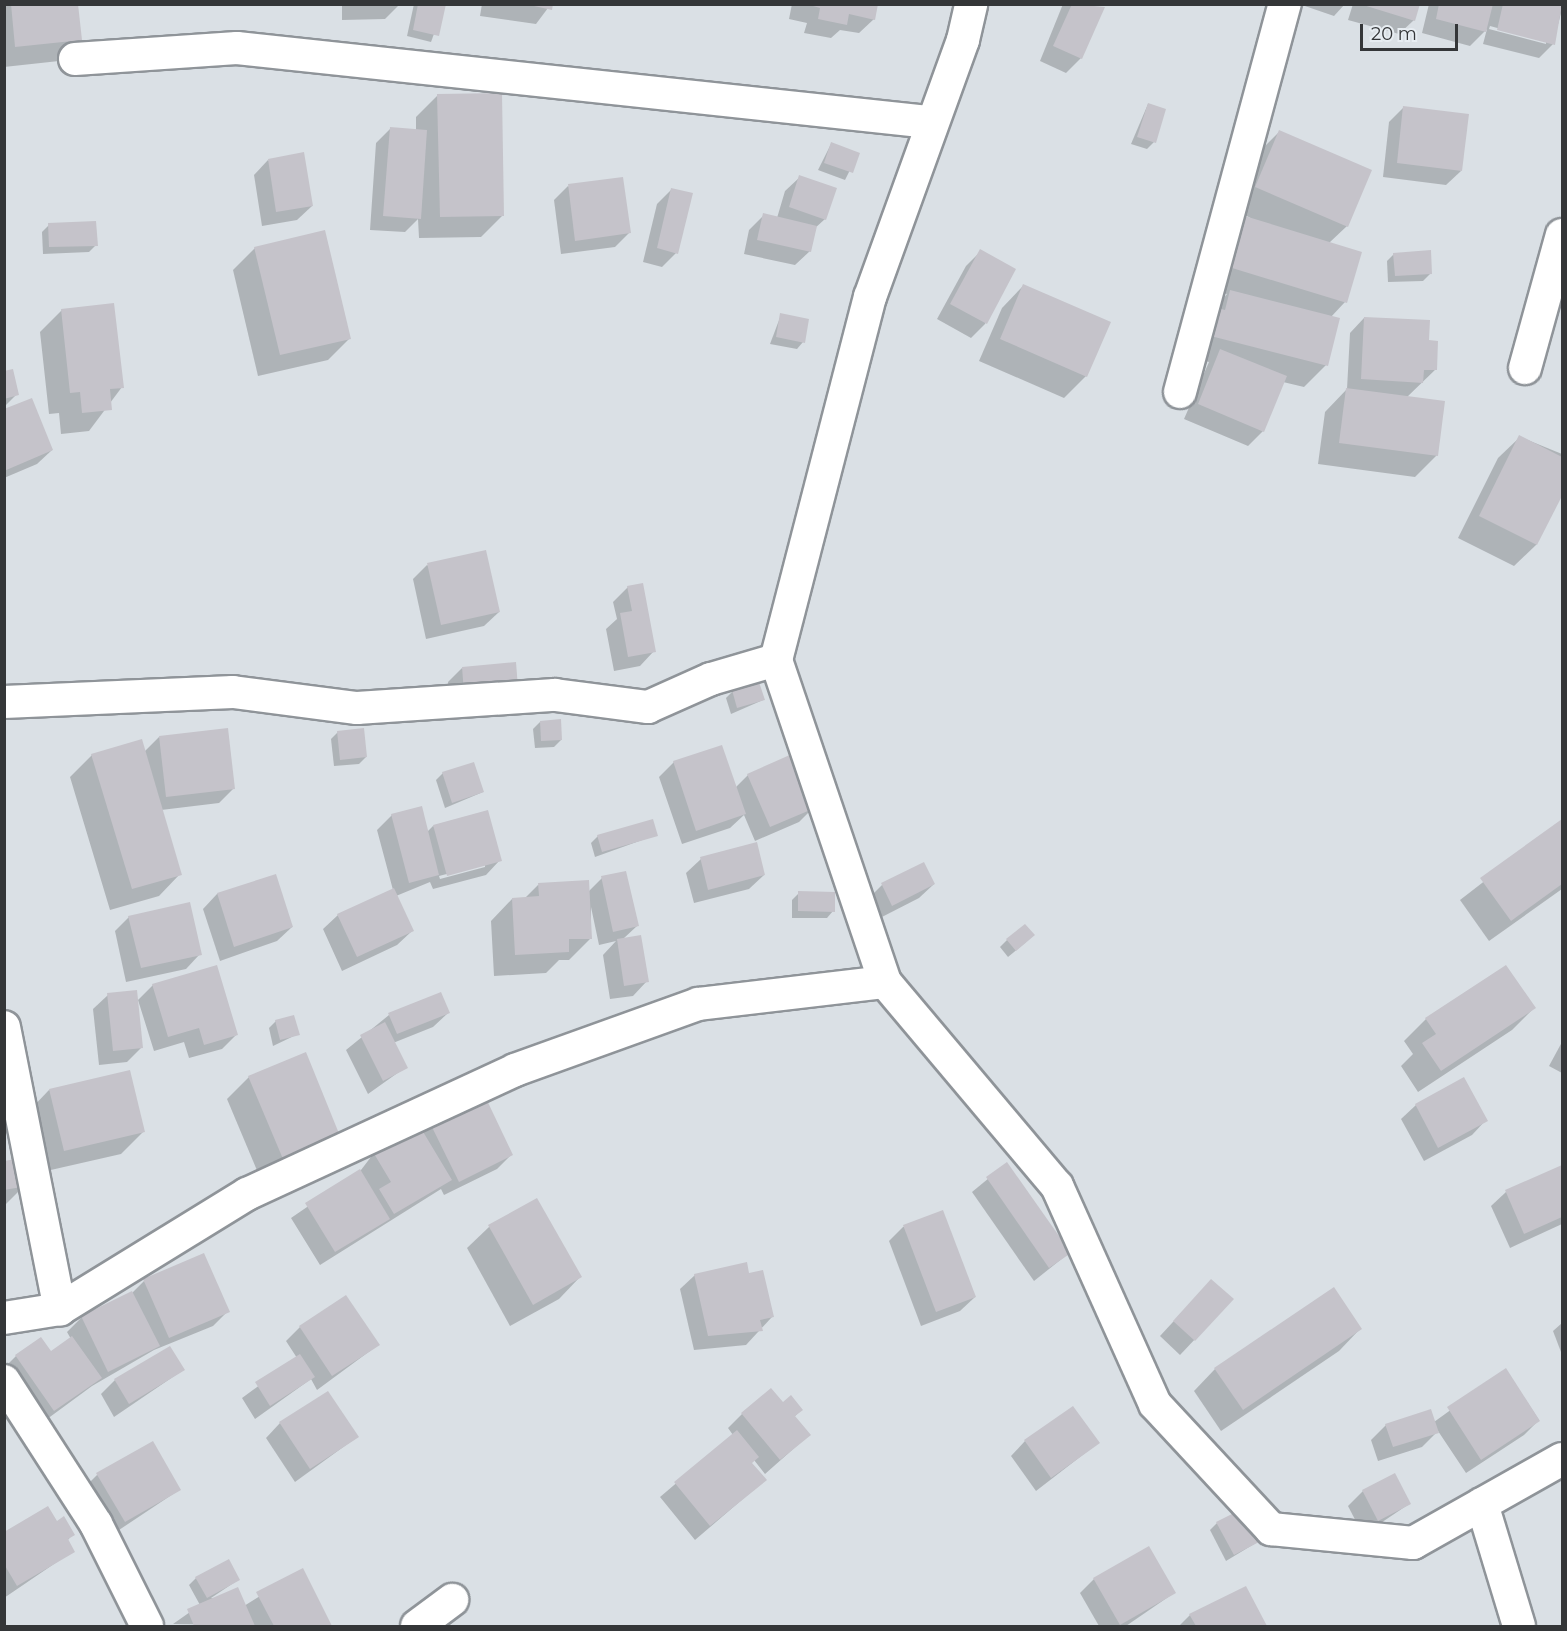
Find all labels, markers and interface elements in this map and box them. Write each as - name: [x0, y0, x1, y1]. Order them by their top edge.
- scale bar: [1363, 12, 1460, 50]
- text: 20 m: [1371, 23, 1417, 45]

